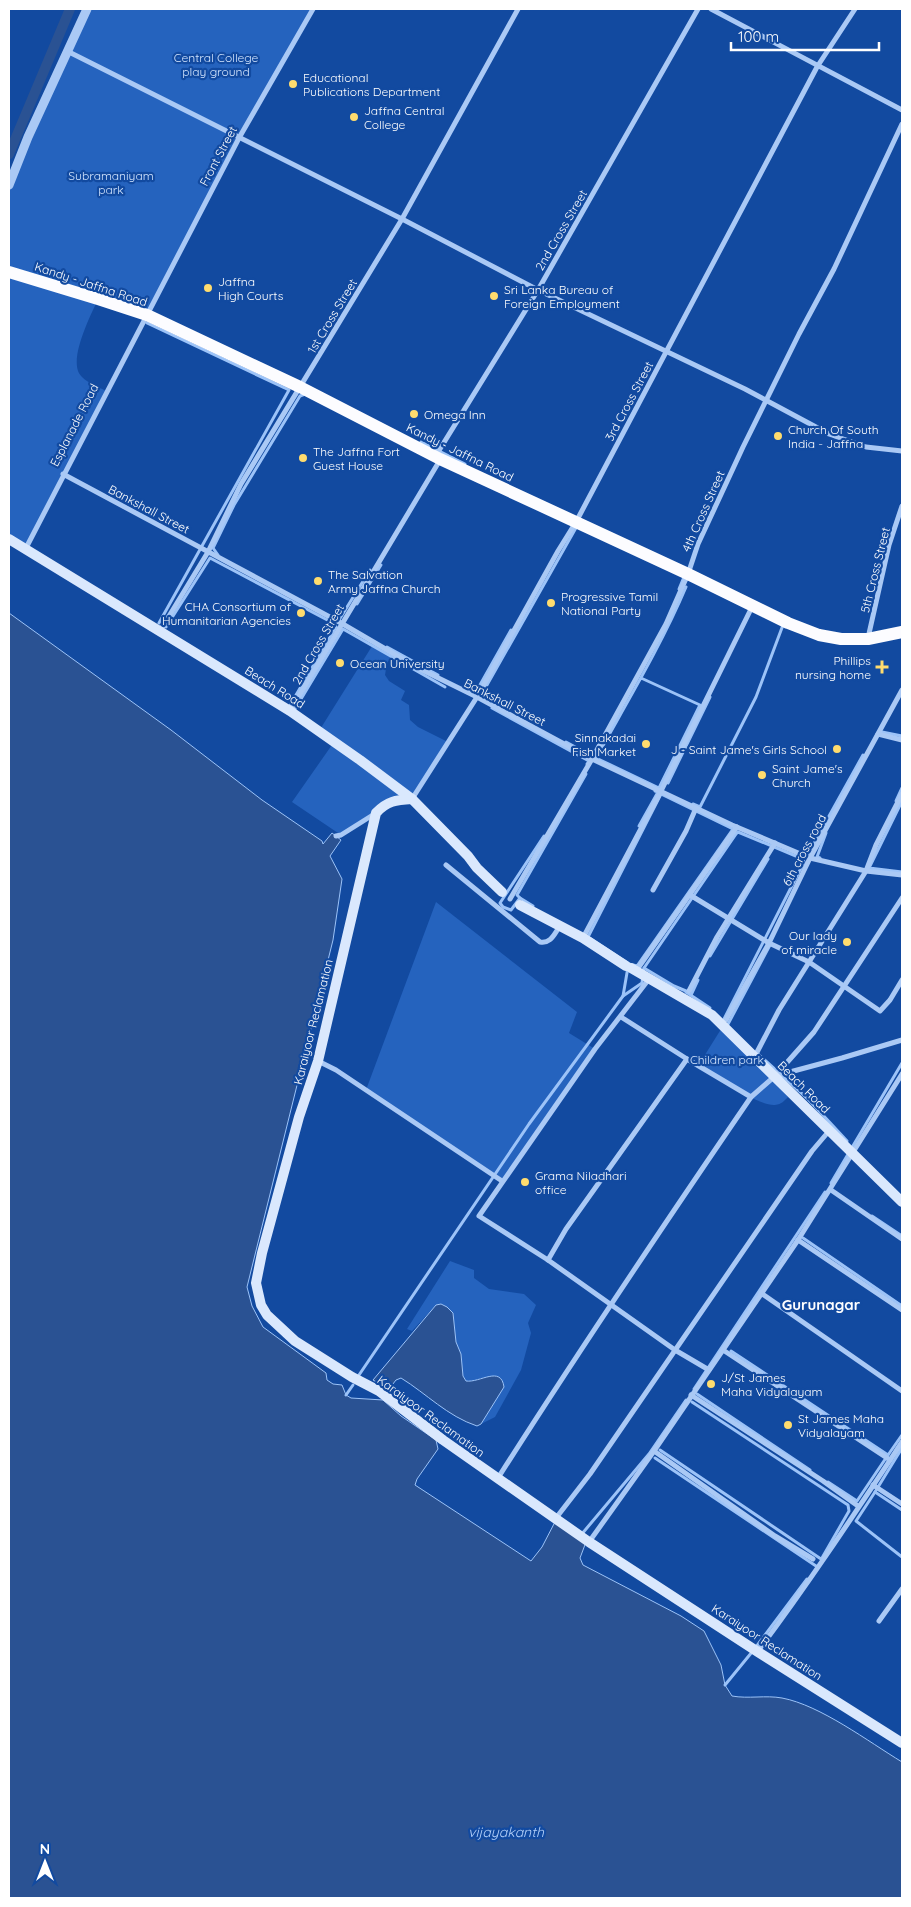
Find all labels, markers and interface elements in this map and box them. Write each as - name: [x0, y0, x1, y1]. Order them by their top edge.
- scale bar: [731, 20, 878, 52]
- text: 100 m: [738, 27, 779, 46]
- park label: Central College play ground: [174, 50, 259, 79]
- place label: Educational Publications Department: [303, 70, 440, 99]
- marker: Educational Publications Department: [287, 78, 299, 90]
- place label: Jaffna Central College: [364, 103, 444, 132]
- marker: Jaffna Central College: [348, 111, 360, 123]
- street label: Front Street: [196, 124, 240, 188]
- park label: Subramaniyam park: [68, 168, 154, 197]
- street label: 2nd Cross Street: [532, 187, 590, 273]
- street label: Kandy - Jaffna Road: [33, 259, 149, 309]
- place label: Jaffna High Courts: [218, 274, 284, 303]
- street label: 1st Cross Street: [304, 276, 360, 356]
- marker: Jaffna High Courts: [202, 282, 214, 294]
- place label: Sri Lanka Bureau of Foreign Employment: [504, 282, 620, 311]
- marker: Sri Lanka Bureau of Foreign Employment: [488, 290, 500, 302]
- street label: 3rd Cross Street: [602, 359, 656, 443]
- street label: Esplanade Road: [47, 381, 101, 469]
- place label: Omega Inn: [424, 407, 486, 422]
- marker: Omega Inn: [408, 408, 420, 420]
- street label: Kandy - Jaffna Road: [404, 419, 516, 485]
- place label: Church Of South India - Jaffna: [788, 422, 879, 451]
- marker: Church Of South India - Jaffna: [772, 430, 784, 442]
- place label: The Jaffna Fort Guest House: [313, 444, 400, 473]
- marker: The Jaffna Fort Guest House: [297, 452, 309, 464]
- street label: 4th Cross Street: [678, 468, 728, 554]
- street label: Bankshall Street: [106, 481, 192, 537]
- street label: 5th Cross Street: [857, 526, 893, 614]
- place label: The Salvation Army Jaffna Church: [328, 567, 441, 596]
- marker: The Salvation Army Jaffna Church: [312, 575, 324, 587]
- place label: Progressive Tamil National Party: [561, 589, 658, 618]
- marker: Progressive Tamil National Party: [545, 597, 557, 609]
- place label: CHA Consortium of Humanitarian Agencies: [162, 599, 292, 628]
- street label: 2nd Cross Street: [289, 601, 347, 687]
- marker: CHA Consortium of Humanitarian Agencies: [295, 607, 307, 619]
- place label: Phillips nursing home: [795, 653, 871, 682]
- place label: Ocean University: [350, 656, 445, 671]
- marker: Ocean University: [334, 657, 346, 669]
- marker: Phillips nursing home: [875, 660, 889, 674]
- street label: Beach Road: [242, 663, 308, 711]
- street label: Bankshall Street: [462, 675, 548, 729]
- place label: Sinnakadai Fish Market: [572, 730, 636, 759]
- marker: Sinnakadai Fish Market: [640, 738, 652, 750]
- place label: J - Saint Jame's Girls School: [671, 742, 827, 757]
- marker: J - Saint Jame's Girls School: [831, 743, 843, 755]
- place label: Saint Jame's Church: [772, 761, 843, 790]
- marker: Saint Jame's Church: [756, 769, 768, 781]
- street label: 6th cross road: [779, 812, 829, 888]
- place label: Our lady of miracle: [781, 928, 837, 957]
- marker: Our lady of miracle: [841, 936, 853, 948]
- street label: Karaiyoor Reclamation: [290, 958, 336, 1086]
- park label: Children park: [690, 1052, 764, 1067]
- street label: Beach Road: [775, 1058, 833, 1116]
- place label: Grama Niladhari office: [535, 1168, 626, 1197]
- marker: Grama Niladhari office: [519, 1176, 531, 1188]
- district label: Gurunagar: [782, 1295, 861, 1314]
- place label: J/St James Maha Vidyalayam: [721, 1370, 823, 1399]
- street label: Karaiyoor Reclamation: [374, 1372, 488, 1460]
- marker: J/St James Maha Vidyalayam: [705, 1378, 717, 1390]
- place label: St James Maha Vidyalayam: [798, 1411, 884, 1440]
- marker: St James Maha Vidyalayam: [782, 1419, 794, 1431]
- street label: Karaiyoor Reclamation: [709, 1601, 825, 1683]
- water label: vijayakanth: [468, 1823, 545, 1841]
- north arrow: [20, 1837, 70, 1887]
- text: N: [40, 1840, 50, 1858]

